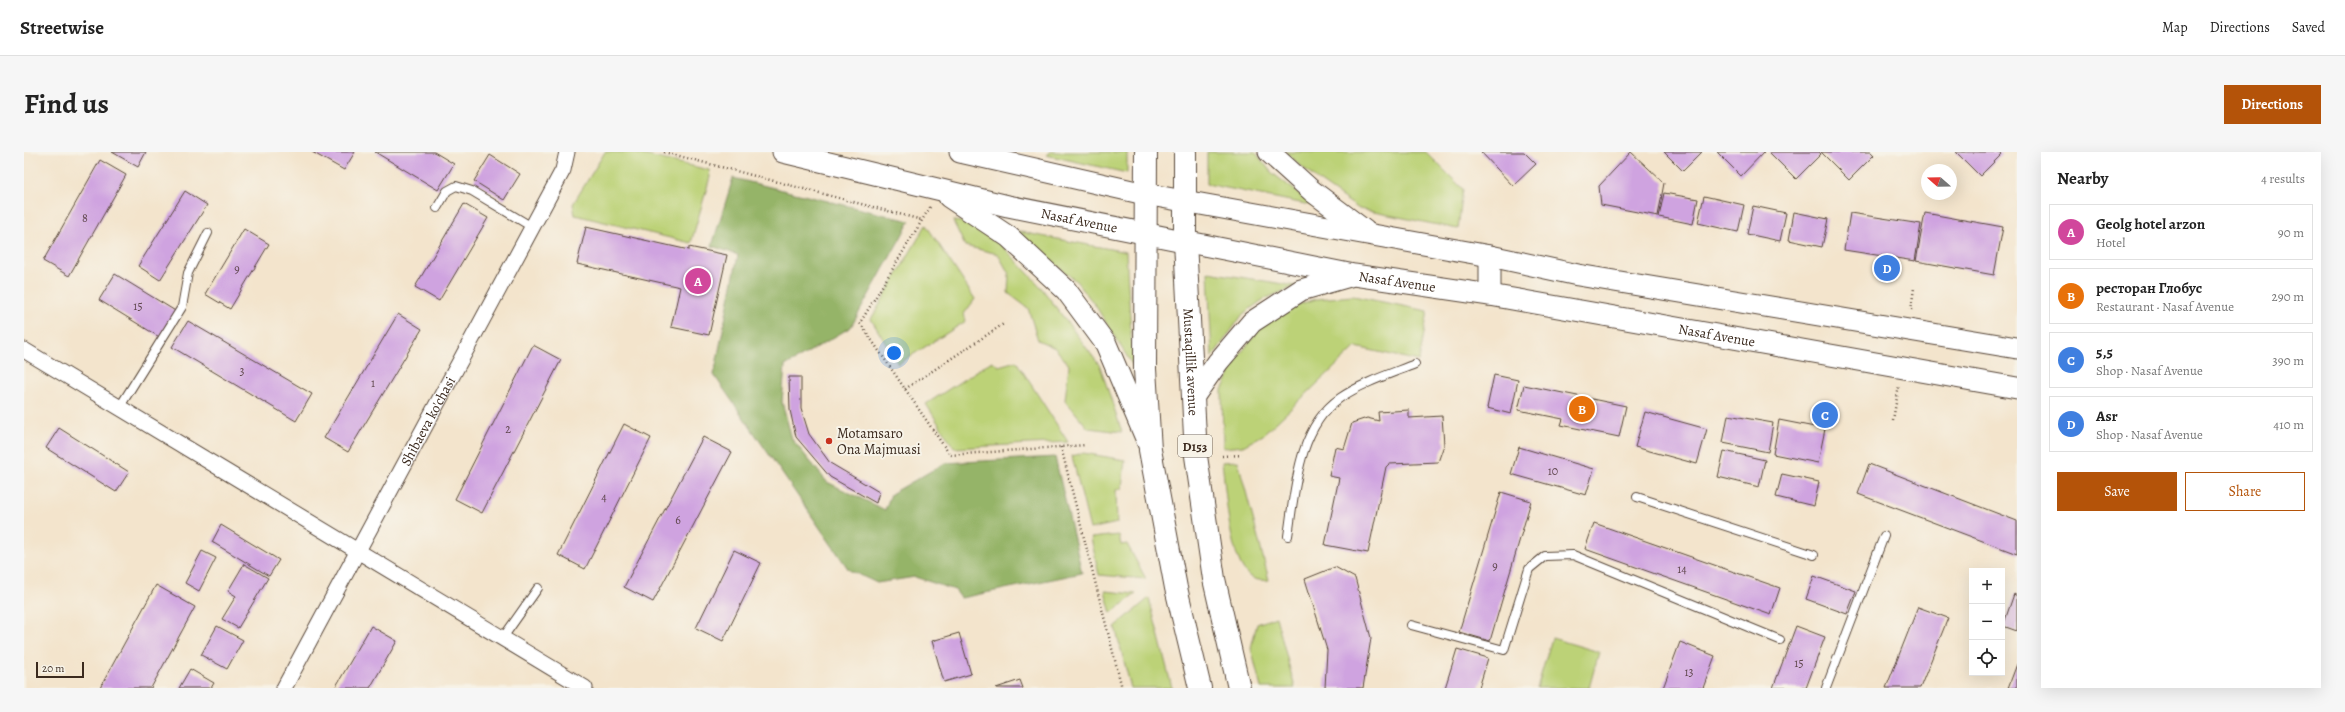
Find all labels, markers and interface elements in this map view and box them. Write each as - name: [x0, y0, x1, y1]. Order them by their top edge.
- text: Streetwise: [20, 15, 104, 41]
- text: Map: [2162, 18, 2188, 37]
- text: Directions: [2210, 18, 2270, 37]
- text: Saved: [2292, 18, 2325, 37]
- text: Find us: [24, 85, 109, 123]
- button: Directions: [2224, 85, 2321, 124]
- north arrow: [1921, 164, 1957, 200]
- text: Nearby: [2057, 167, 2108, 190]
- text: 4 results: [2261, 170, 2305, 187]
- street label: Nasaf Avenue: [1039, 204, 1119, 238]
- house number: 8: [82, 210, 88, 226]
- text: Geolg hotel arzon: [2096, 214, 2205, 234]
- text: A: [2067, 224, 2075, 241]
- text: 90 m: [2278, 224, 2304, 241]
- text: Hotel: [2096, 234, 2125, 251]
- pin: D: [1874, 253, 1900, 283]
- house number: 9: [234, 261, 240, 277]
- pin: A: [685, 266, 711, 296]
- street label: Nasaf Avenue: [1357, 267, 1437, 297]
- text: ресторан Глобус: [2096, 278, 2202, 298]
- text: B: [2067, 288, 2075, 305]
- text: 290 m: [2272, 288, 2304, 305]
- house number: 15: [133, 298, 143, 314]
- text: Restaurant · Nasaf Avenue: [2096, 298, 2234, 315]
- street label: Mustaqillik avenue: [1178, 308, 1203, 416]
- street label: Nasaf Avenue: [1677, 319, 1757, 352]
- text: 5,5: [2096, 342, 2113, 362]
- your location: [884, 343, 904, 363]
- text: C: [2067, 352, 2075, 369]
- text: 390 m: [2272, 352, 2304, 369]
- text: Shop · Nasaf Avenue: [2096, 362, 2203, 379]
- house number: 3: [240, 363, 245, 379]
- street label: Shibaeva ko'chasi: [396, 373, 460, 469]
- house number: 1: [371, 375, 375, 391]
- pin: B: [1569, 394, 1595, 424]
- pin: C: [1812, 400, 1838, 430]
- text: Asr: [2096, 406, 2118, 426]
- text: D: [2066, 416, 2076, 433]
- text: 410 m: [2273, 416, 2304, 433]
- house number: 2: [505, 421, 511, 437]
- place label: Motamsaro Ona Majmuasi: [837, 424, 921, 459]
- text: Shop · Nasaf Avenue: [2096, 426, 2203, 443]
- road number: D153: [1178, 435, 1212, 457]
- marker: Motamsaro Ona Majmuasi: [824, 436, 834, 446]
- house number: 10: [1548, 463, 1558, 479]
- button: Save: [2057, 472, 2177, 511]
- button: Share: [2185, 472, 2305, 511]
- house number: 4: [601, 489, 607, 505]
- house number: 6: [675, 512, 681, 528]
- house number: 9: [1492, 558, 1498, 574]
- house number: 14: [1677, 561, 1687, 577]
- map controls: [1969, 568, 2005, 676]
- button: +: [1969, 568, 2005, 604]
- button: −: [1969, 604, 2005, 640]
- button: locate: [1969, 640, 2005, 676]
- house number: 15: [1794, 655, 1804, 671]
- scale bar: [36, 660, 84, 679]
- text: 20 m: [42, 661, 64, 676]
- house number: 13: [1684, 664, 1694, 680]

